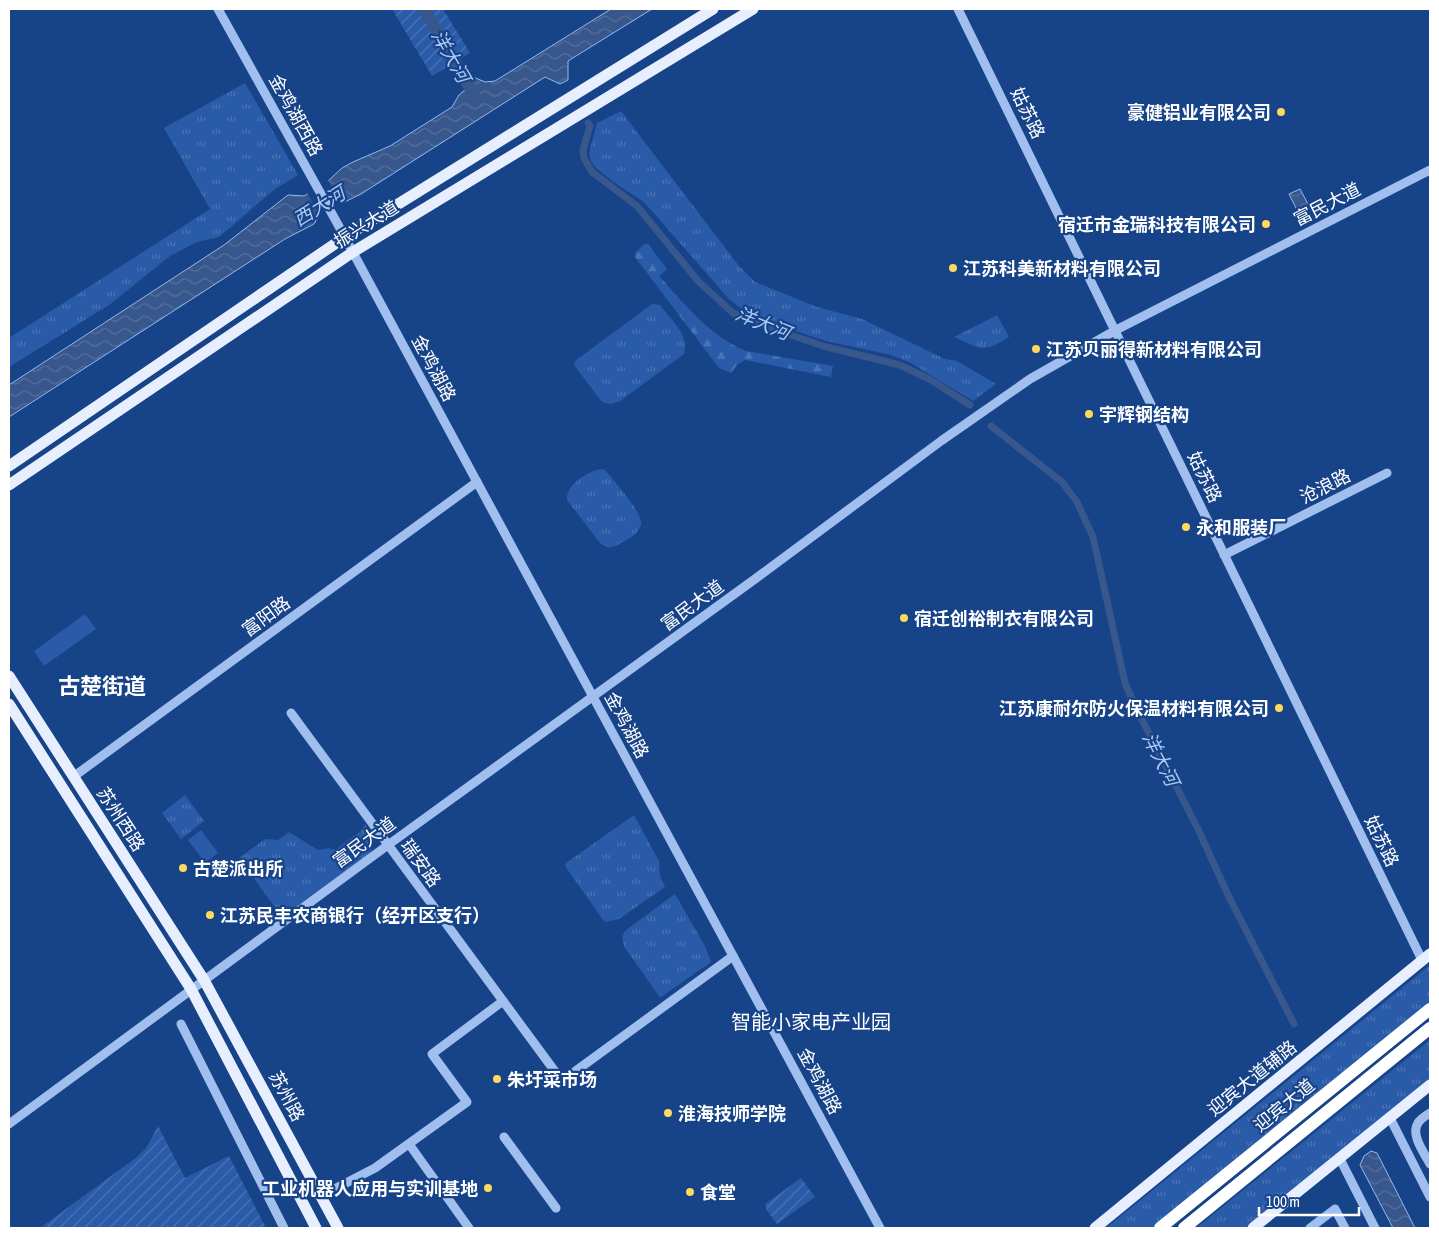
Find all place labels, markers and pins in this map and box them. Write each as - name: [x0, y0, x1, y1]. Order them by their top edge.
- place label: 豪健铝业有限公司: [1127, 102, 1271, 123]
- marker: 豪健铝业有限公司: [1275, 106, 1287, 118]
- place label: 宿迁市金瑞科技有限公司: [1058, 214, 1256, 235]
- marker: 宿迁市金瑞科技有限公司: [1260, 218, 1272, 230]
- place label: 江苏科美新材料有限公司: [963, 258, 1161, 279]
- marker: 江苏科美新材料有限公司: [947, 262, 959, 274]
- place label: 江苏贝丽得新材料有限公司: [1046, 339, 1262, 360]
- marker: 江苏贝丽得新材料有限公司: [1030, 343, 1042, 355]
- place label: 宇辉钢结构: [1099, 404, 1189, 425]
- marker: 宇辉钢结构: [1083, 408, 1095, 420]
- place label: 永和服装厂: [1196, 517, 1286, 538]
- marker: 永和服装厂: [1180, 521, 1192, 533]
- place label: 宿迁创裕制衣有限公司: [914, 608, 1094, 629]
- marker: 宿迁创裕制衣有限公司: [898, 612, 910, 624]
- place label: 江苏康耐尔防火保温材料有限公司: [999, 698, 1269, 719]
- marker: 江苏康耐尔防火保温材料有限公司: [1273, 702, 1285, 714]
- place label: 古楚派出所: [193, 858, 283, 879]
- marker: 古楚派出所: [177, 862, 189, 874]
- place label: 江苏民丰农商银行（经开区支行）: [220, 905, 490, 926]
- marker: 江苏民丰农商银行（经开区支行）: [204, 909, 216, 921]
- place label: 朱圩菜市场: [507, 1069, 597, 1090]
- marker: 朱圩菜市场: [491, 1073, 503, 1085]
- place label: 淮海技师学院: [678, 1103, 786, 1124]
- marker: 淮海技师学院: [662, 1107, 674, 1119]
- place label: 工业机器人应用与实训基地: [262, 1178, 478, 1199]
- marker: 工业机器人应用与实训基地: [482, 1182, 494, 1194]
- place label: 食堂: [700, 1182, 736, 1203]
- marker: 食堂: [684, 1186, 696, 1198]

